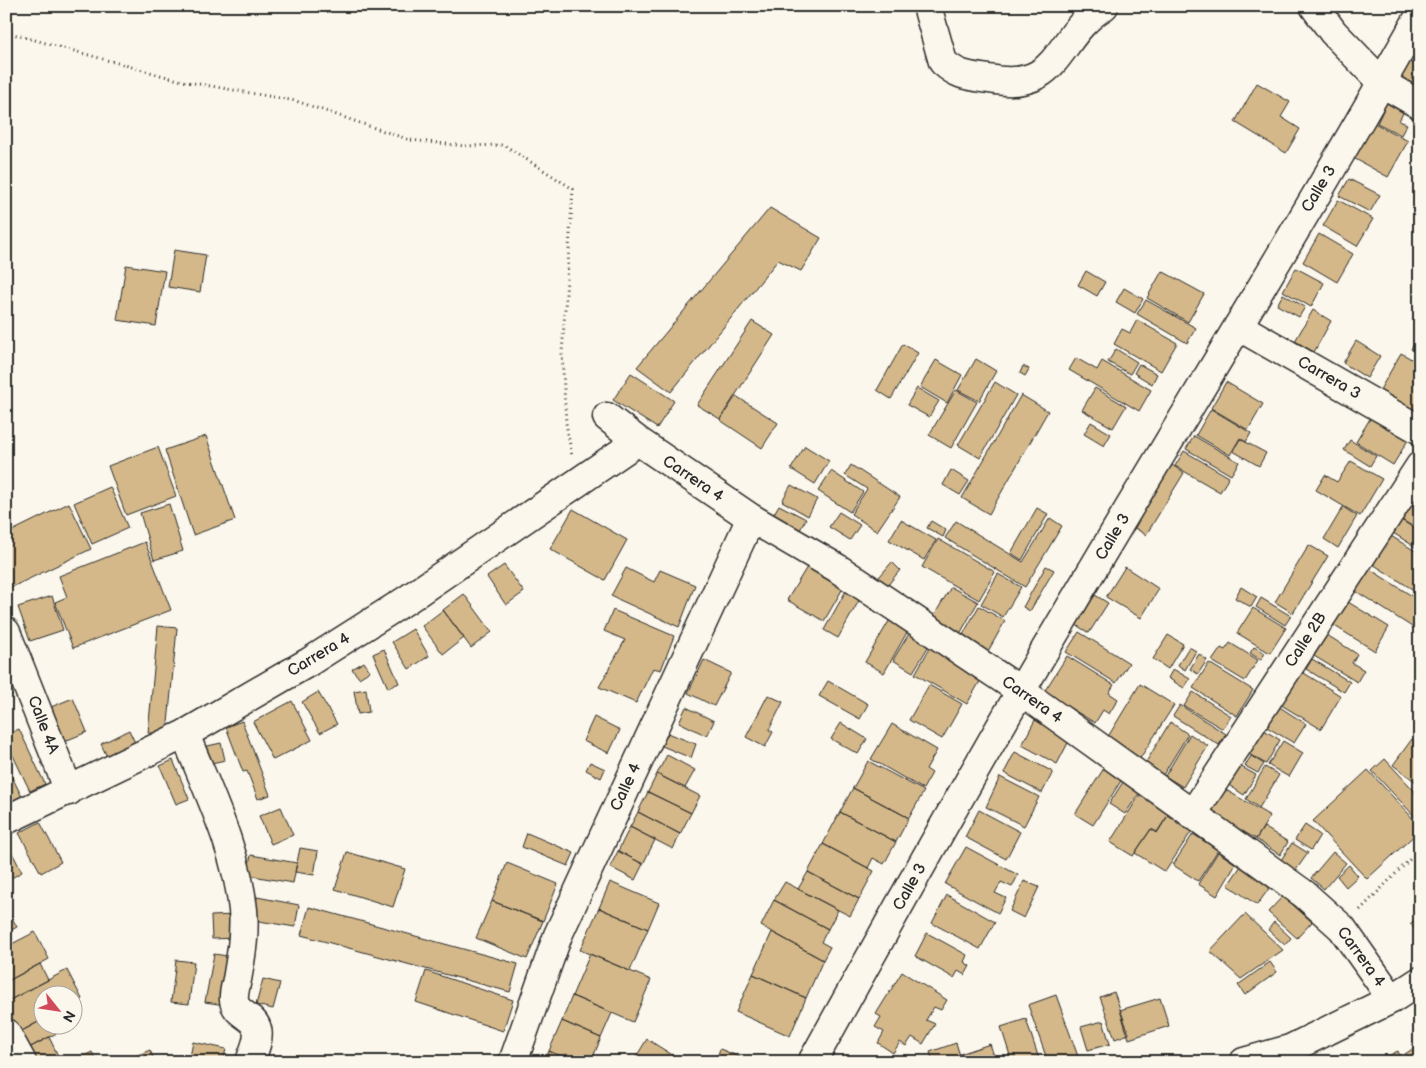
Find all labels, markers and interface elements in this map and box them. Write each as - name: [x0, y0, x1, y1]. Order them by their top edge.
- street label: Calle 3: [1298, 162, 1340, 216]
- street label: Carrera 3: [1294, 352, 1364, 404]
- street label: Carrera 4: [659, 452, 727, 507]
- street label: Calle 3: [1092, 510, 1134, 564]
- street label: Calle 2B: [1281, 609, 1331, 671]
- street label: Carrera 4: [284, 629, 354, 681]
- street label: Carrera 4: [998, 672, 1066, 728]
- street label: Calle 4A: [23, 693, 63, 757]
- street label: Calle 4: [607, 760, 645, 814]
- street label: Calle 3: [889, 860, 931, 914]
- street label: Carrera 4: [1333, 923, 1389, 991]
- north arrow: [32, 986, 82, 1036]
- text: N: [59, 1007, 79, 1025]

